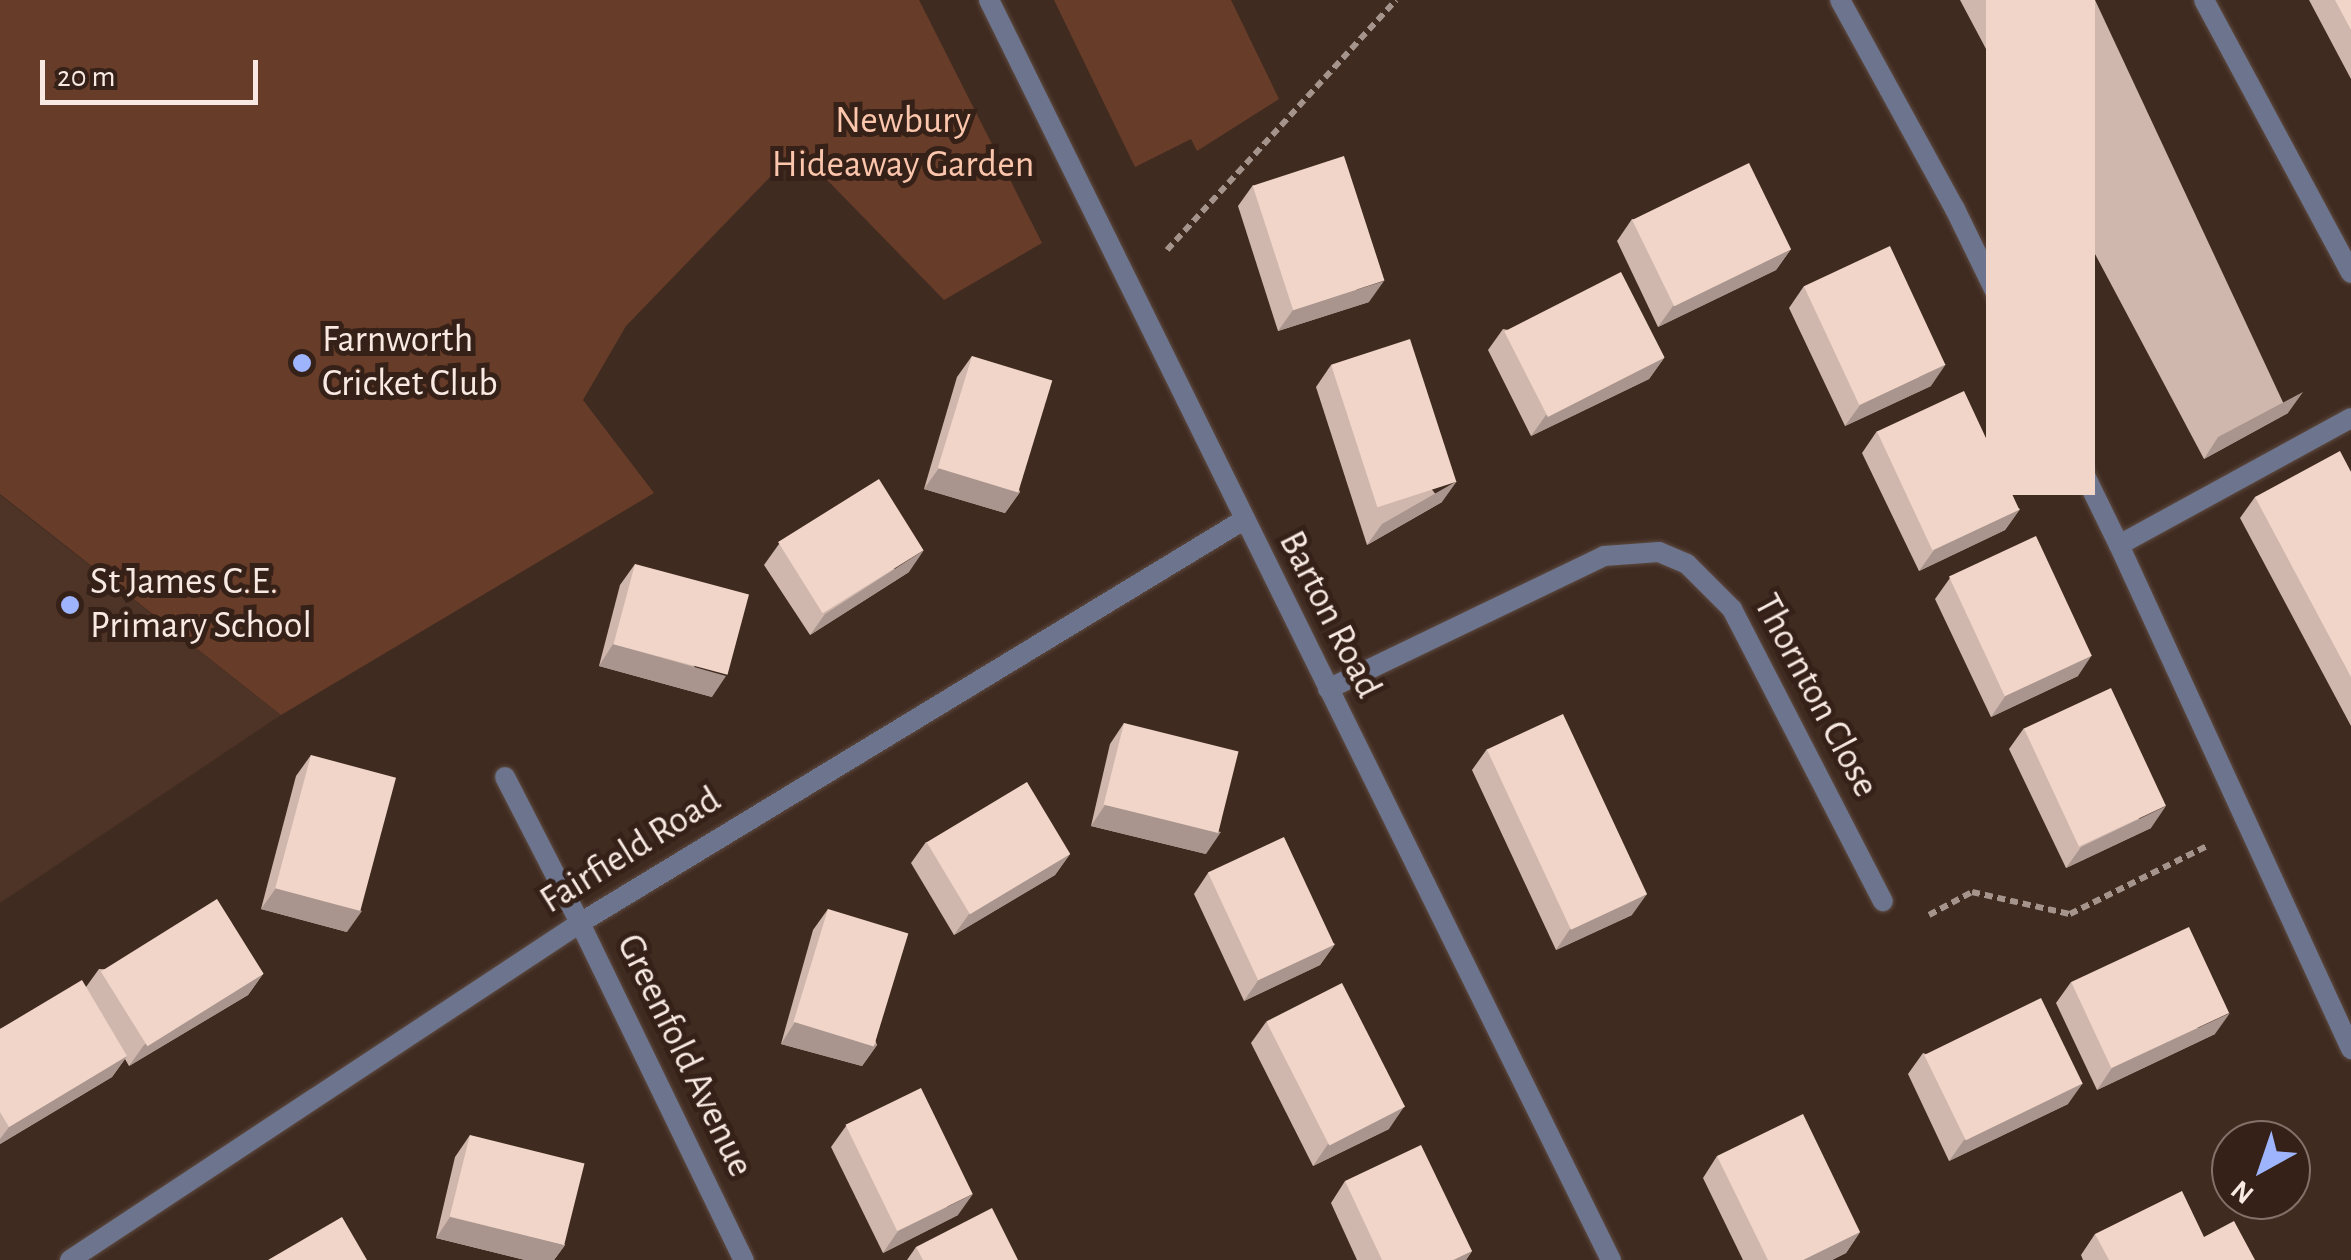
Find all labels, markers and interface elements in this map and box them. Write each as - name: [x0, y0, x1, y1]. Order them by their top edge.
- scale bar: [45, 40, 262, 102]
- text: 20 m: [57, 62, 115, 92]
- park label: Newbury Hideaway Garden: [772, 99, 1034, 188]
- place label: Farnworth Cricket Club: [322, 318, 498, 408]
- marker: Farnworth Cricket Club: [291, 352, 313, 374]
- street label: Barton Road: [1268, 524, 1390, 706]
- place label: St James C.E. Primary School: [90, 560, 312, 649]
- street label: Thornton Close: [1742, 587, 1888, 805]
- marker: St James C.E. Primary School: [59, 594, 81, 616]
- street label: Fairfield Road: [532, 778, 730, 924]
- street label: Greenfold Avenue: [606, 927, 762, 1185]
- north arrow: [2211, 1120, 2311, 1220]
- text: N: [2227, 1174, 2259, 1208]

